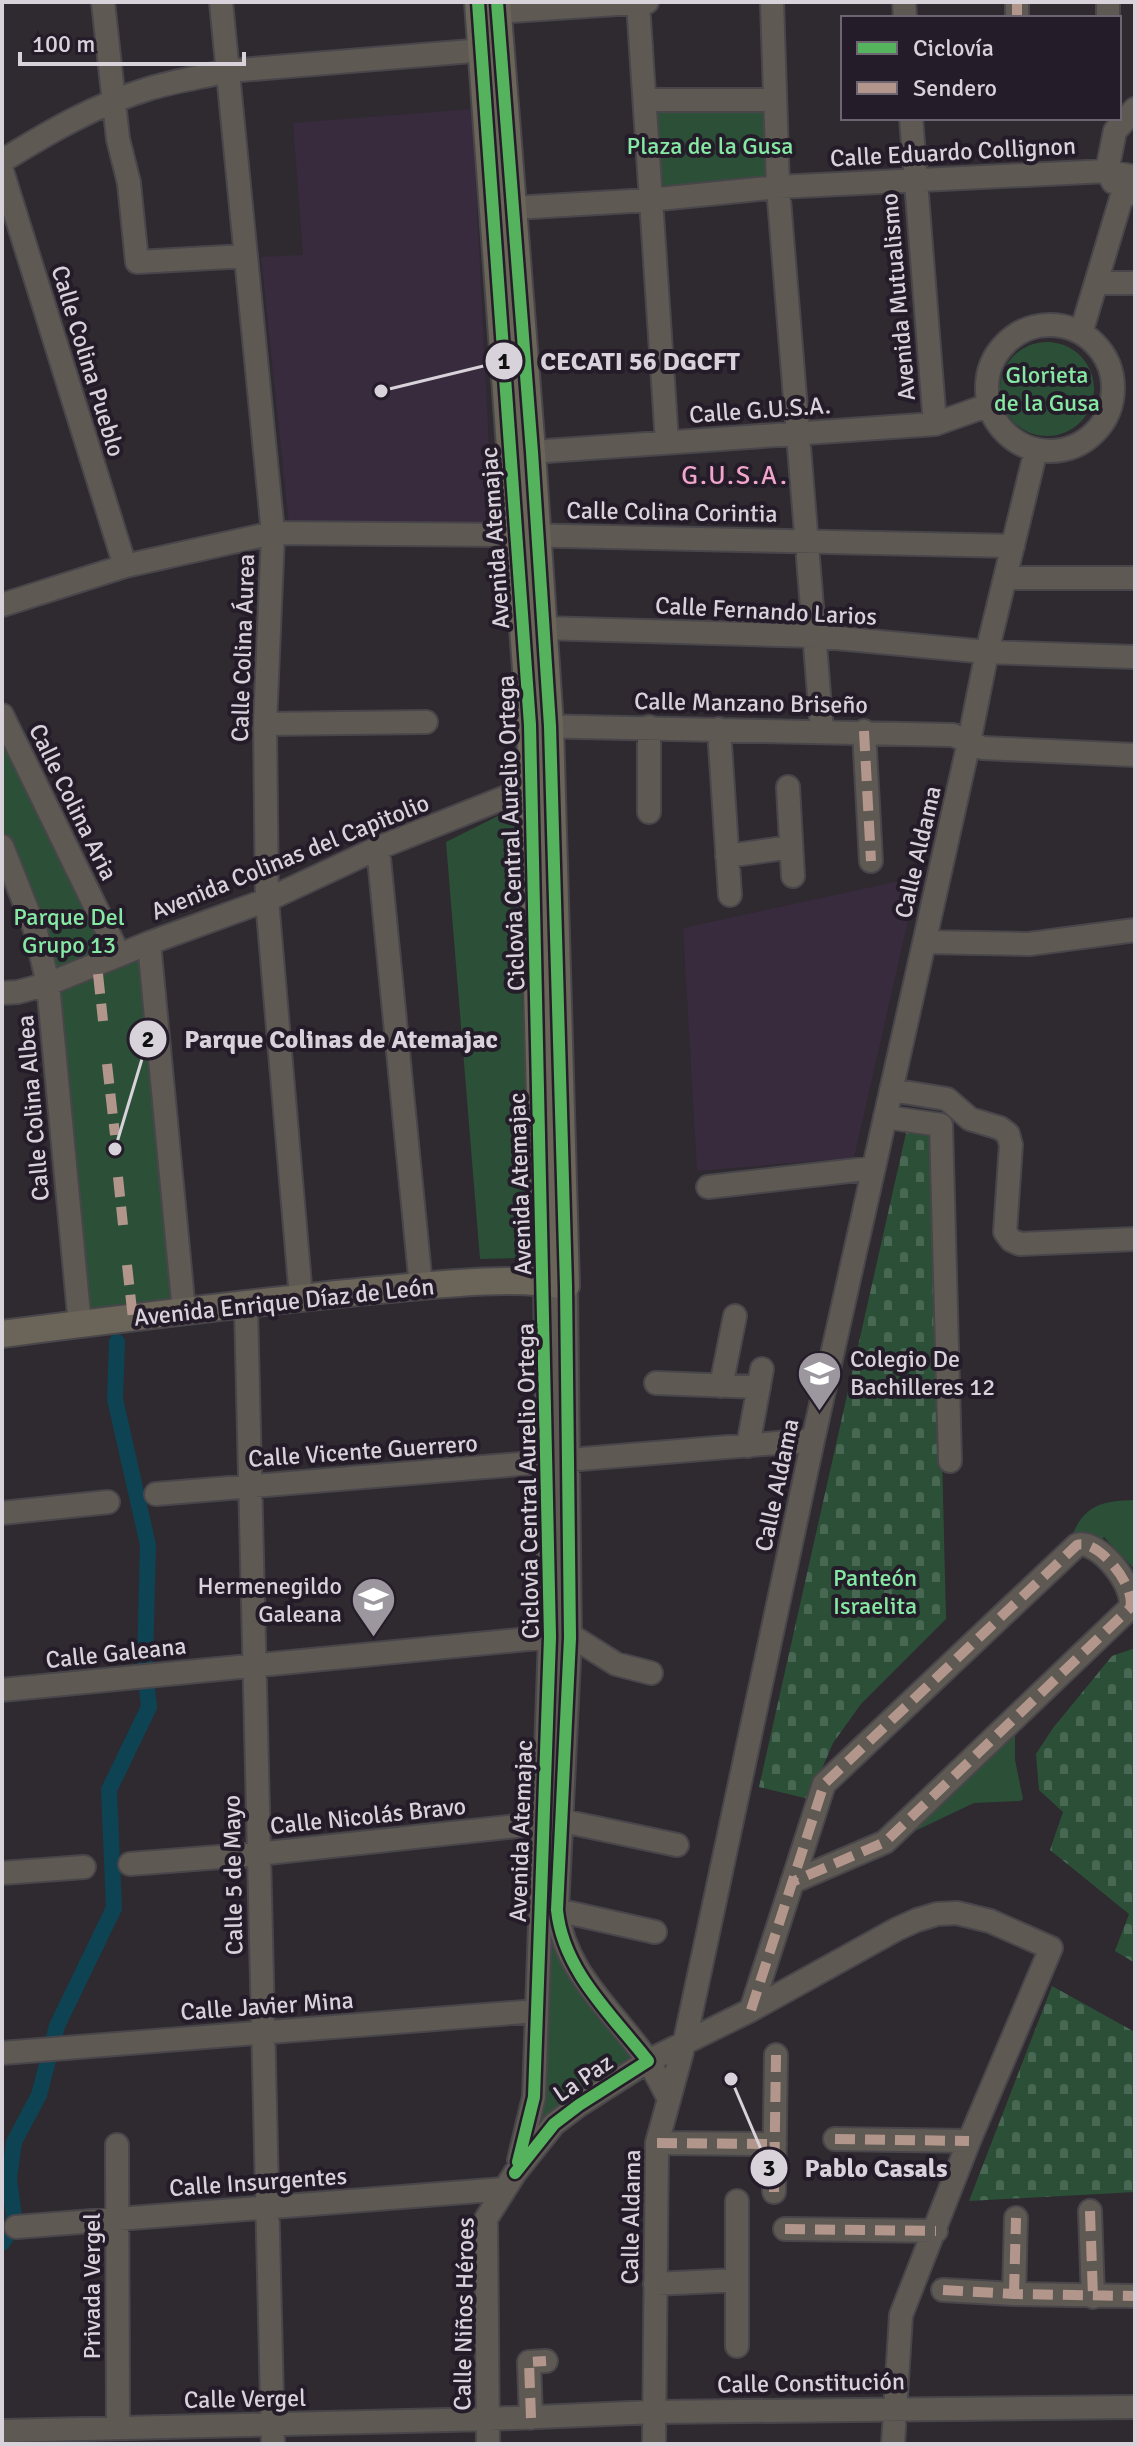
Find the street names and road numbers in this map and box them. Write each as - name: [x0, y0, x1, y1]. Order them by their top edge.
- street label: Calle Eduardo Collignon: [829, 131, 1077, 173]
- street label: Avenida Mutualismo: [874, 192, 922, 402]
- street label: Calle Colina Pueblo: [45, 262, 131, 460]
- street label: Calle G.U.S.A.: [688, 390, 832, 430]
- street label: Avenida Atemajac: [474, 446, 516, 630]
- street label: Calle Colina Corintia: [566, 495, 778, 529]
- street label: Calle Colina Áurea: [225, 553, 261, 743]
- street label: Calle Fernando Larios: [654, 590, 878, 632]
- street label: Ciclovia Central Aurelio Ortega: [490, 674, 532, 992]
- street label: Calle Manzano Briseño: [634, 686, 868, 720]
- street label: Calle Colina Aria: [22, 719, 124, 885]
- street label: Calle Aldama: [888, 783, 948, 921]
- street label: Avenida Colinas del Capitolio: [147, 787, 433, 927]
- street label: Calle Colina Albea: [10, 1014, 56, 1202]
- street label: Avenida Atemajac: [502, 1092, 538, 1276]
- street label: Avenida Enrique Díaz de León: [132, 1271, 436, 1333]
- street label: Ciclovia Central Aurelio Ortega: [510, 1323, 546, 1639]
- street label: Calle Aldama: [748, 1416, 806, 1554]
- street label: Calle Vicente Guerrero: [247, 1428, 479, 1474]
- street label: Calle Galeana: [44, 1631, 188, 1675]
- street label: Avenida Atemajac: [503, 1739, 539, 1923]
- street label: Calle Nicolás Bravo: [269, 1791, 467, 1841]
- street label: Calle 5 de Mayo: [217, 1795, 249, 1955]
- street label: Calle Javier Mina: [179, 1985, 355, 2027]
- street label: La Paz: [547, 2047, 619, 2109]
- street label: Calle Aldama: [615, 2149, 647, 2285]
- street label: Calle Insurgentes: [168, 2161, 348, 2203]
- street label: Privada Vergel: [77, 2213, 107, 2359]
- street label: Calle Niños Héroes: [447, 2217, 481, 2411]
- street label: Calle Constitución: [717, 2366, 905, 2400]
- street label: Calle Vergel: [184, 2383, 306, 2415]

